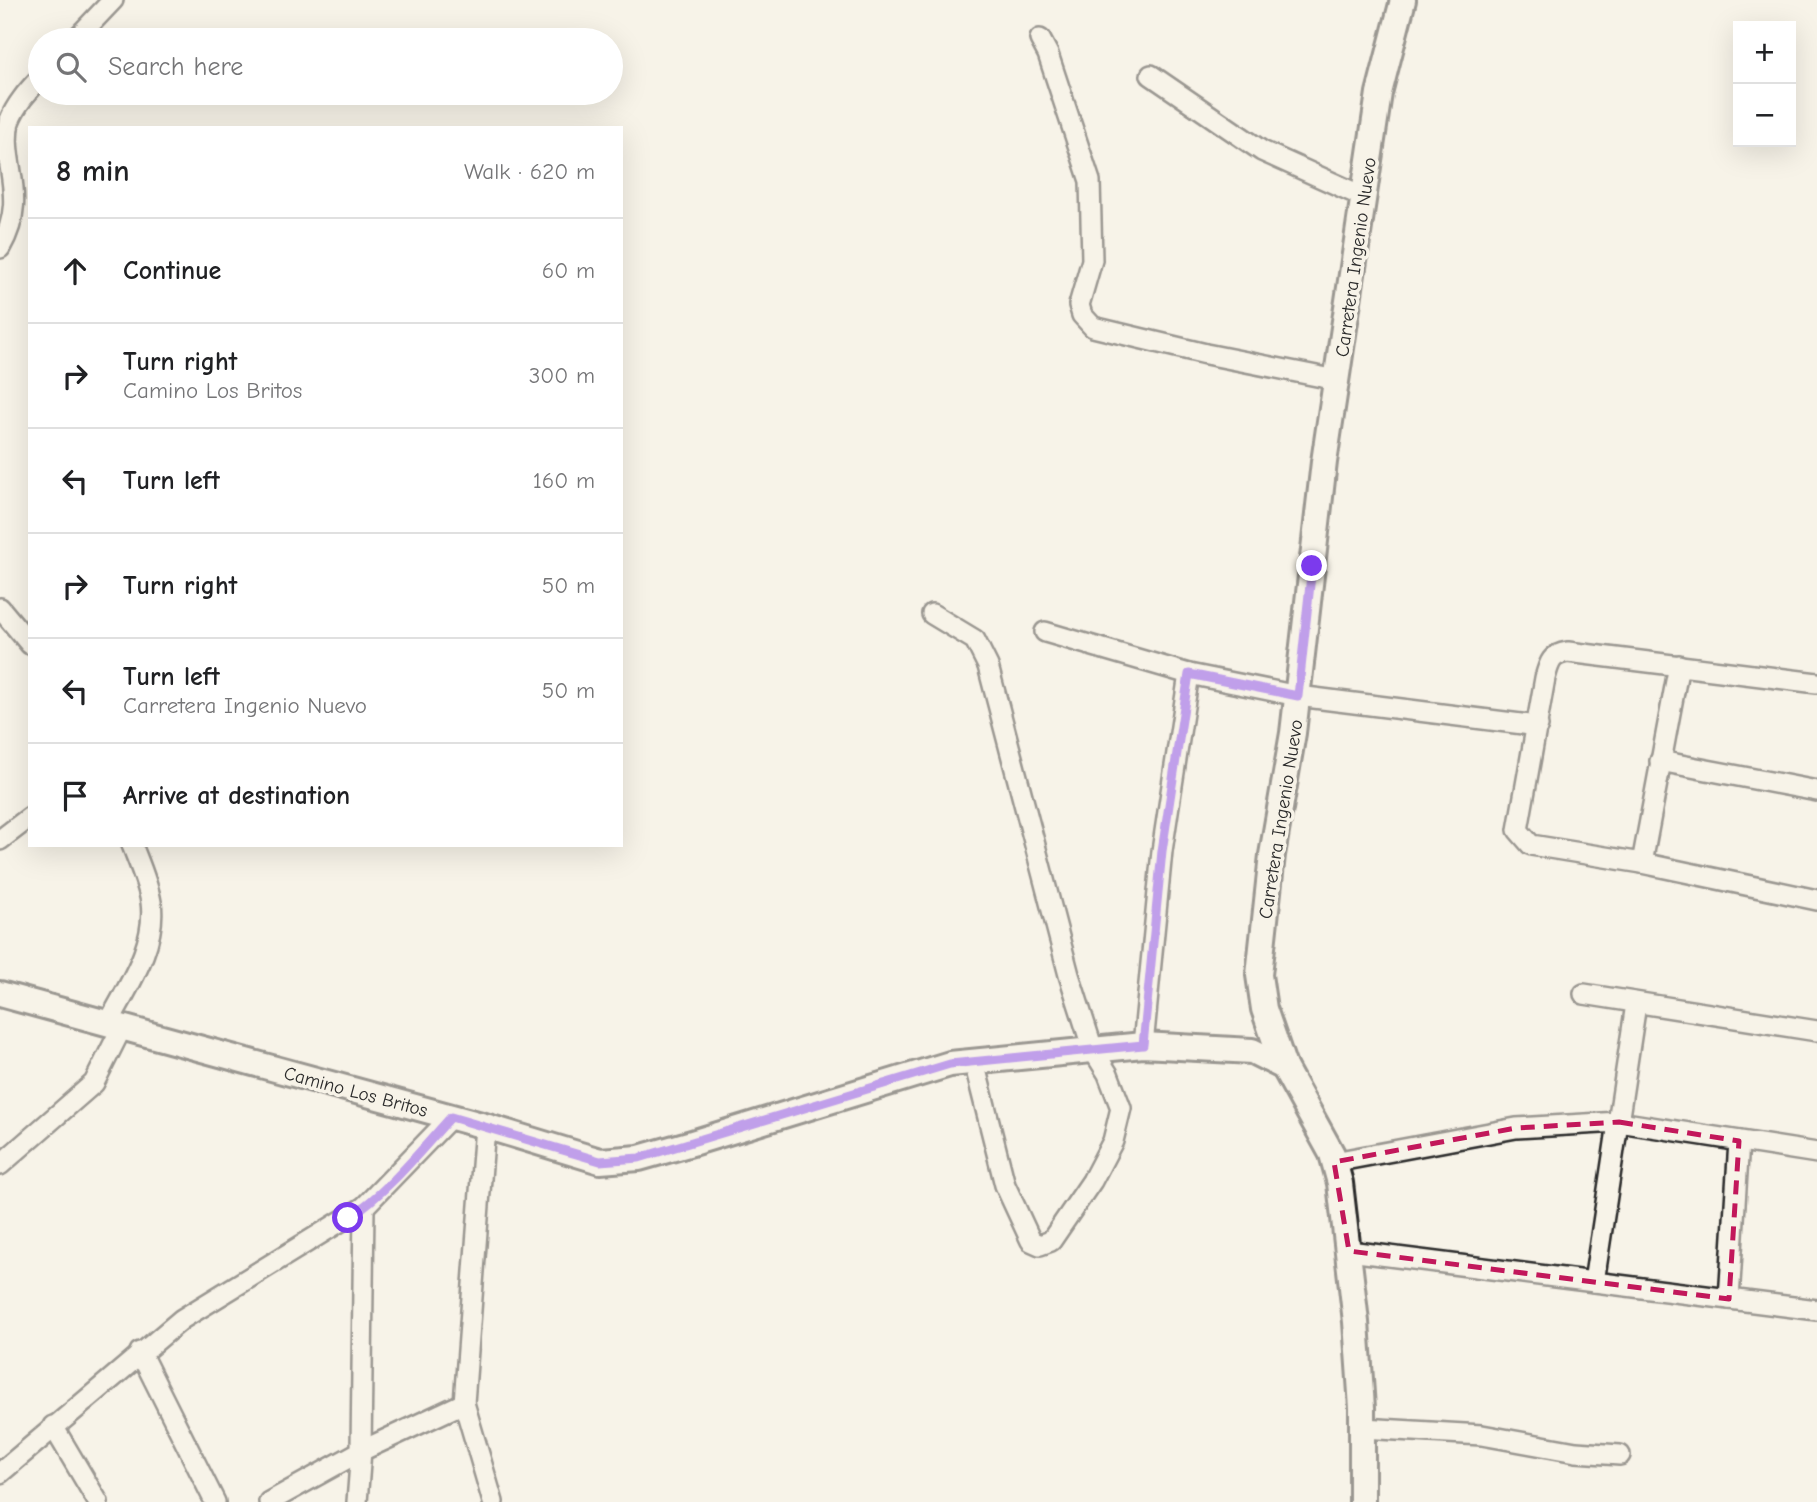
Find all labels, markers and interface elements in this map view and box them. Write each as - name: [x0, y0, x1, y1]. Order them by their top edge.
- map controls: [1733, 21, 1796, 147]
- button: +: [1733, 21, 1796, 84]
- search box: [28, 28, 623, 105]
- icon: search: [52, 48, 90, 86]
- text: Search here: [108, 52, 243, 82]
- button: −: [1733, 84, 1796, 147]
- text: 8 min: [56, 154, 130, 189]
- street label: Carretera Ingenio Nuevo: [1331, 156, 1381, 358]
- text: Walk · 620 m: [464, 158, 595, 185]
- icon: ahead: [56, 252, 94, 290]
- text: Continue: [123, 256, 221, 286]
- text: 60 m: [542, 257, 595, 284]
- text: Turn right: [123, 347, 237, 377]
- icon: right: [56, 357, 94, 395]
- text: 300 m: [529, 362, 595, 389]
- text: Camino Los Britos: [123, 377, 302, 404]
- icon: left: [56, 462, 94, 500]
- text: Turn left: [123, 466, 220, 496]
- text: 160 m: [533, 467, 595, 494]
- route end: [1296, 550, 1327, 581]
- icon: right: [56, 567, 94, 605]
- text: Turn right: [123, 571, 237, 601]
- text: 50 m: [542, 572, 595, 599]
- text: Turn left: [123, 662, 220, 692]
- icon: left: [56, 672, 94, 710]
- text: 50 m: [542, 677, 595, 704]
- text: Carretera Ingenio Nuevo: [123, 692, 367, 719]
- street label: Carretera Ingenio Nuevo: [1254, 718, 1308, 920]
- icon: arrive: [56, 777, 94, 815]
- text: Arrive at destination: [123, 781, 350, 811]
- street label: Camino Los Britos: [281, 1062, 430, 1122]
- route start: [332, 1202, 363, 1233]

